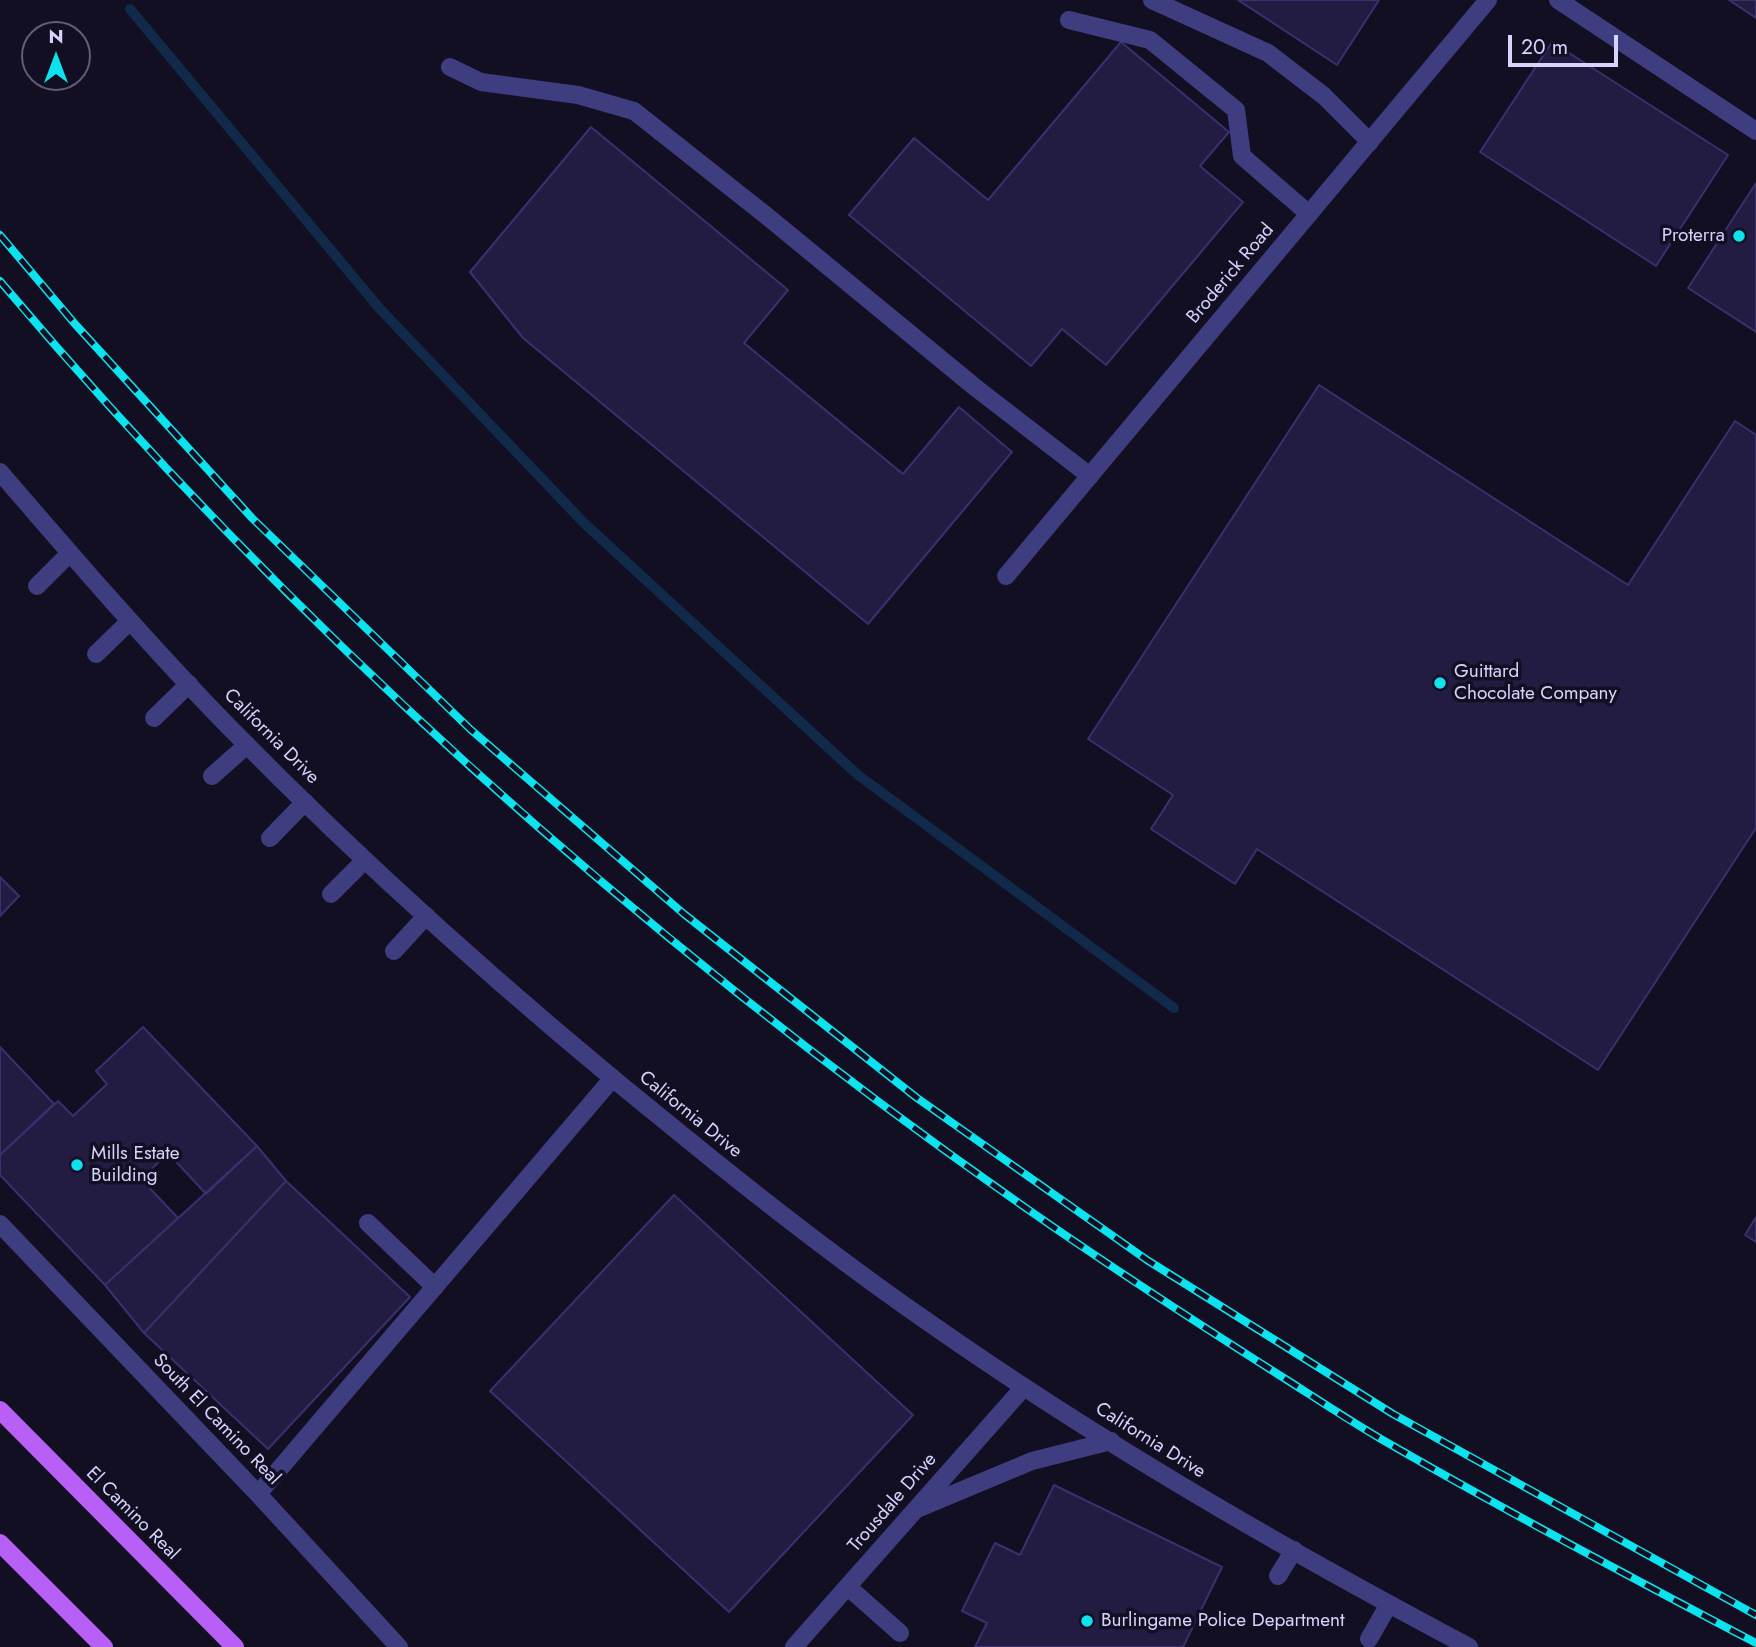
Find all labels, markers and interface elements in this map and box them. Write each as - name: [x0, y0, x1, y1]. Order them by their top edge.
- north arrow: [21, 21, 91, 91]
- scale bar: [1511, 21, 1621, 65]
- text: N: [48, 23, 64, 50]
- text: 20 m: [1521, 32, 1568, 62]
- street label: Broderick Road: [1183, 219, 1279, 329]
- place label: Proterra: [1662, 225, 1725, 247]
- marker: Proterra: [1731, 228, 1747, 244]
- place label: Guittard Chocolate Company: [1454, 661, 1617, 705]
- marker: Guittard Chocolate Company: [1432, 675, 1448, 691]
- street label: California Drive: [218, 684, 324, 790]
- street label: California Drive: [634, 1067, 746, 1163]
- place label: Mills Estate Building: [91, 1143, 180, 1187]
- marker: Mills Estate Building: [69, 1157, 85, 1173]
- street label: South El Camino Real: [148, 1350, 284, 1490]
- street label: California Drive: [1091, 1398, 1209, 1484]
- street label: Trousdale Drive: [844, 1449, 942, 1557]
- street label: El Camino Real: [81, 1463, 183, 1565]
- place label: Burlingame Police Department: [1101, 1610, 1345, 1632]
- marker: Burlingame Police Department: [1079, 1613, 1095, 1629]

